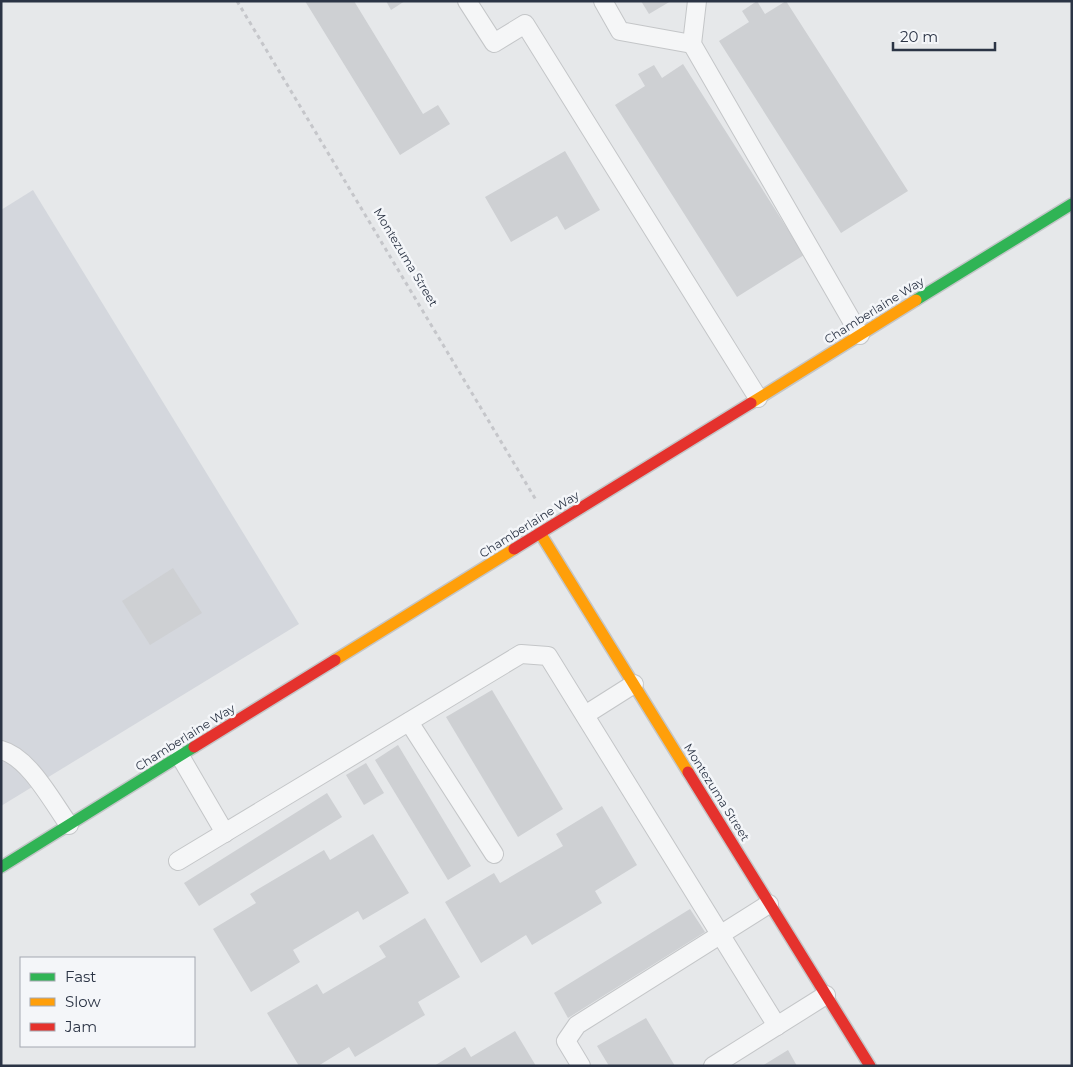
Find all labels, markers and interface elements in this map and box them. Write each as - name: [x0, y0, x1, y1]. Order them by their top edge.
- scale bar: [893, 20, 996, 52]
- text: 20 m: [900, 27, 938, 46]
- street label: Montezuma Street: [371, 205, 441, 309]
- street label: Chamberlaine Way: [821, 273, 927, 347]
- street label: Chamberlaine Way: [476, 487, 582, 561]
- street label: Chamberlaine Way: [132, 700, 238, 774]
- street label: Montezuma Street: [681, 740, 753, 844]
- legend: [20, 957, 195, 1047]
- text: Fast: [65, 967, 96, 986]
- text: Slow: [65, 992, 101, 1011]
- text: Jam: [64, 1017, 97, 1036]

